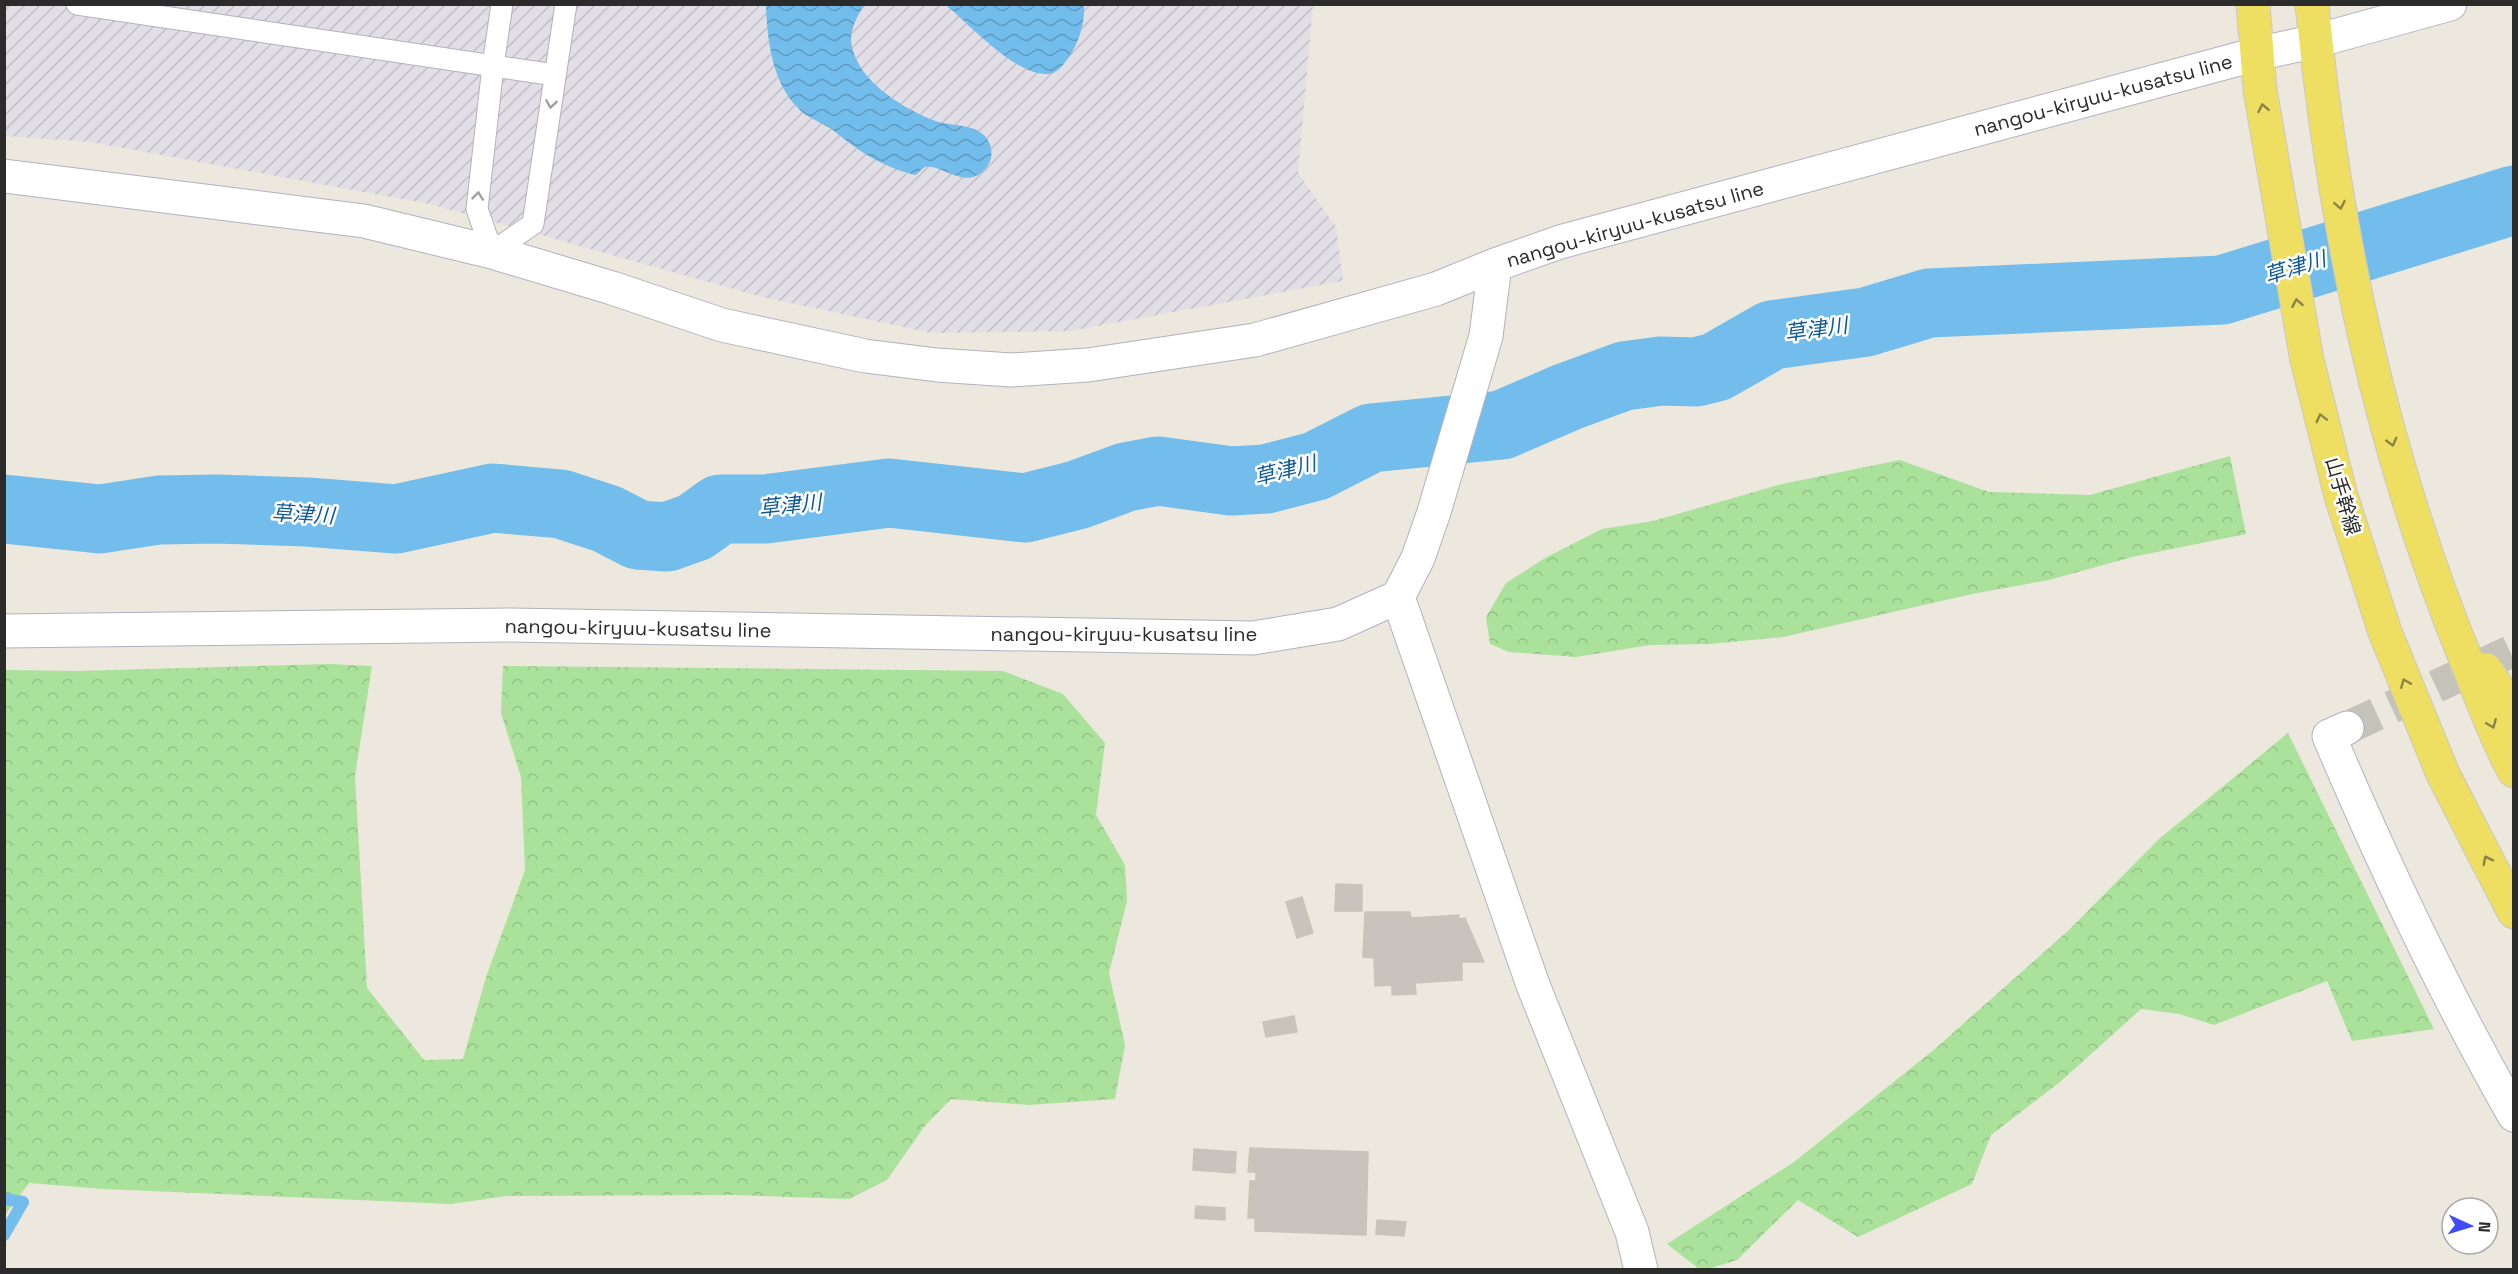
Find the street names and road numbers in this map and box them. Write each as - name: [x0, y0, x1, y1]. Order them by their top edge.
- street label: nangou-kiryuu-kusatsu line: [1971, 48, 2235, 142]
- street label: nangou-kiryuu-kusatsu line: [1503, 175, 1767, 273]
- street label: 山手幹線: [2319, 454, 2367, 538]
- street label: nangou-kiryuu-kusatsu line: [504, 613, 772, 643]
- street label: nangou-kiryuu-kusatsu line: [991, 621, 1257, 647]

